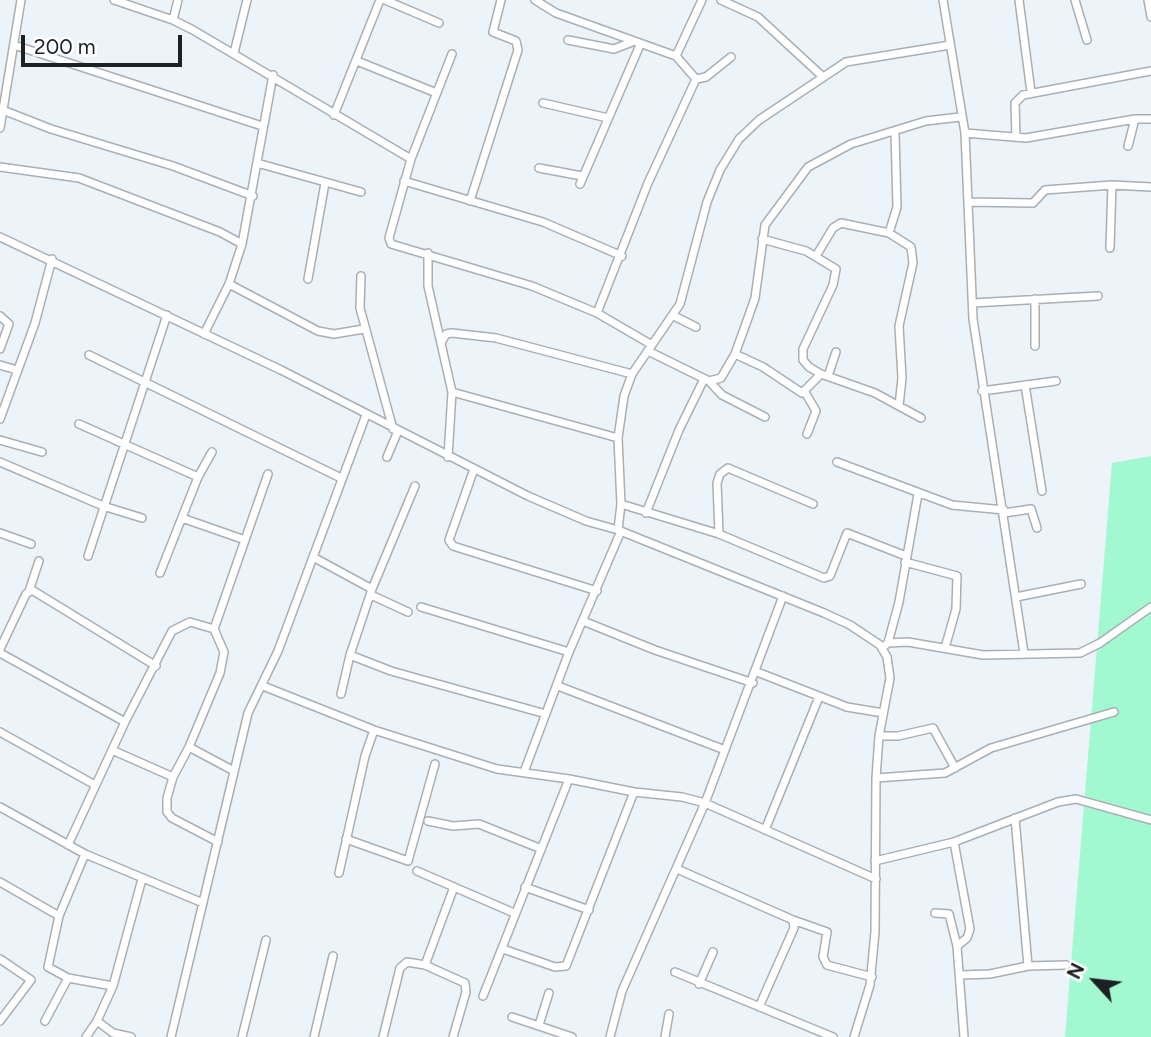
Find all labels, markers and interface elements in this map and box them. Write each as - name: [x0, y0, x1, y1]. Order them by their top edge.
- scale bar: [24, 21, 186, 65]
- text: 200 m: [34, 34, 96, 59]
- north arrow: [1060, 946, 1130, 1016]
- text: N: [1062, 959, 1089, 983]

